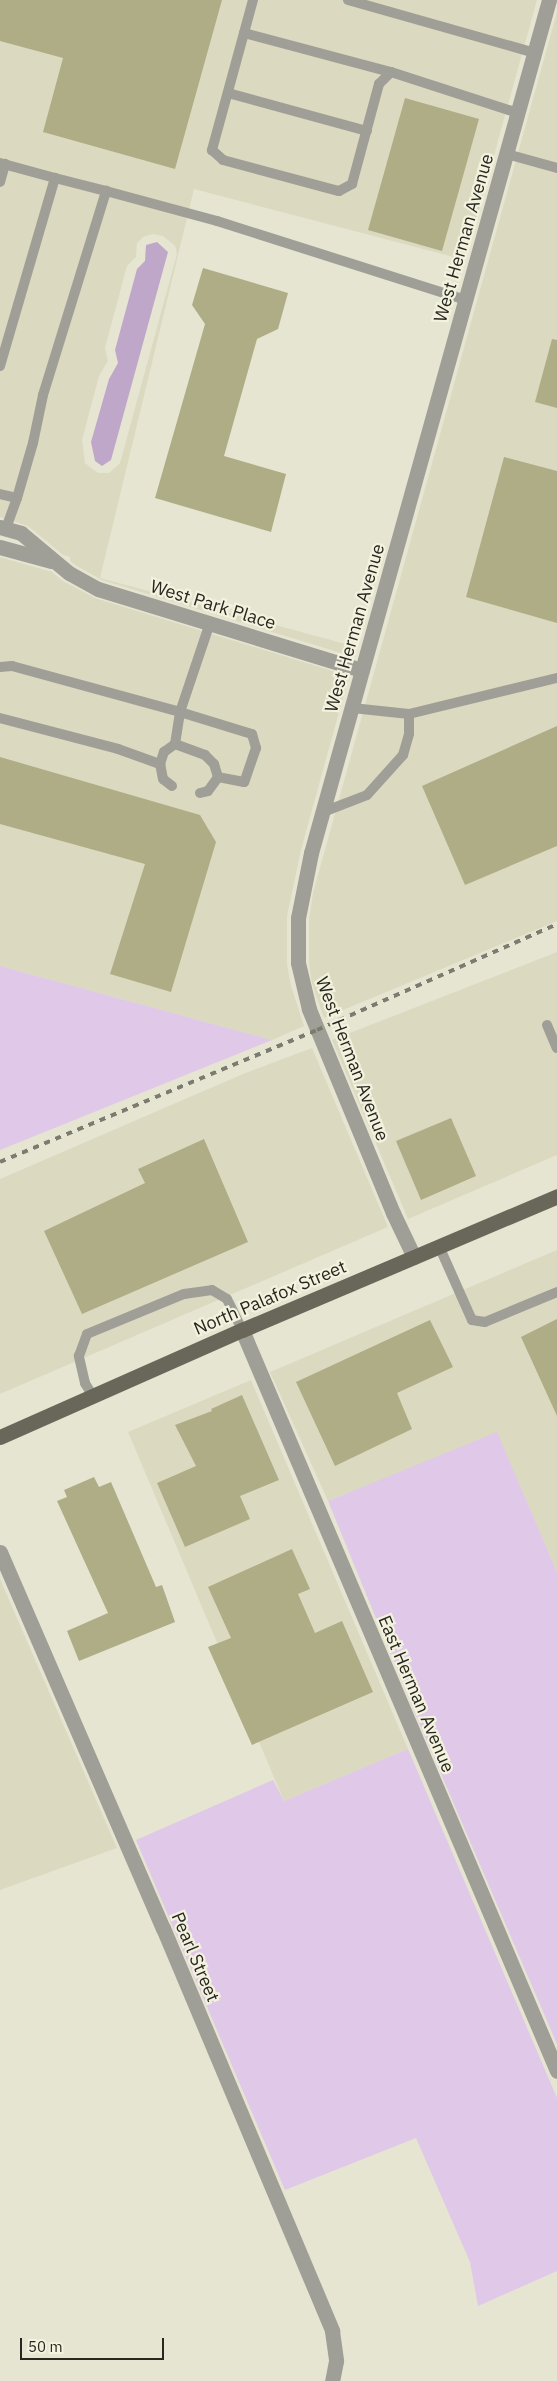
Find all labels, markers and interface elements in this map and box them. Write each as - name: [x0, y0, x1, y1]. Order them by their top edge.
- street label: West Herman Avenue: [430, 151, 498, 325]
- street label: West Herman Avenue: [321, 541, 389, 715]
- street label: West Park Place: [148, 576, 278, 634]
- street label: West Herman Avenue: [311, 974, 393, 1144]
- street label: North Palafox Street: [191, 1256, 349, 1340]
- street label: East Herman Avenue: [373, 1612, 459, 1776]
- street label: Pearl Street: [166, 1909, 224, 2005]
- scale bar: [22, 2328, 166, 2360]
- text: 50 m: [28, 2337, 63, 2356]

